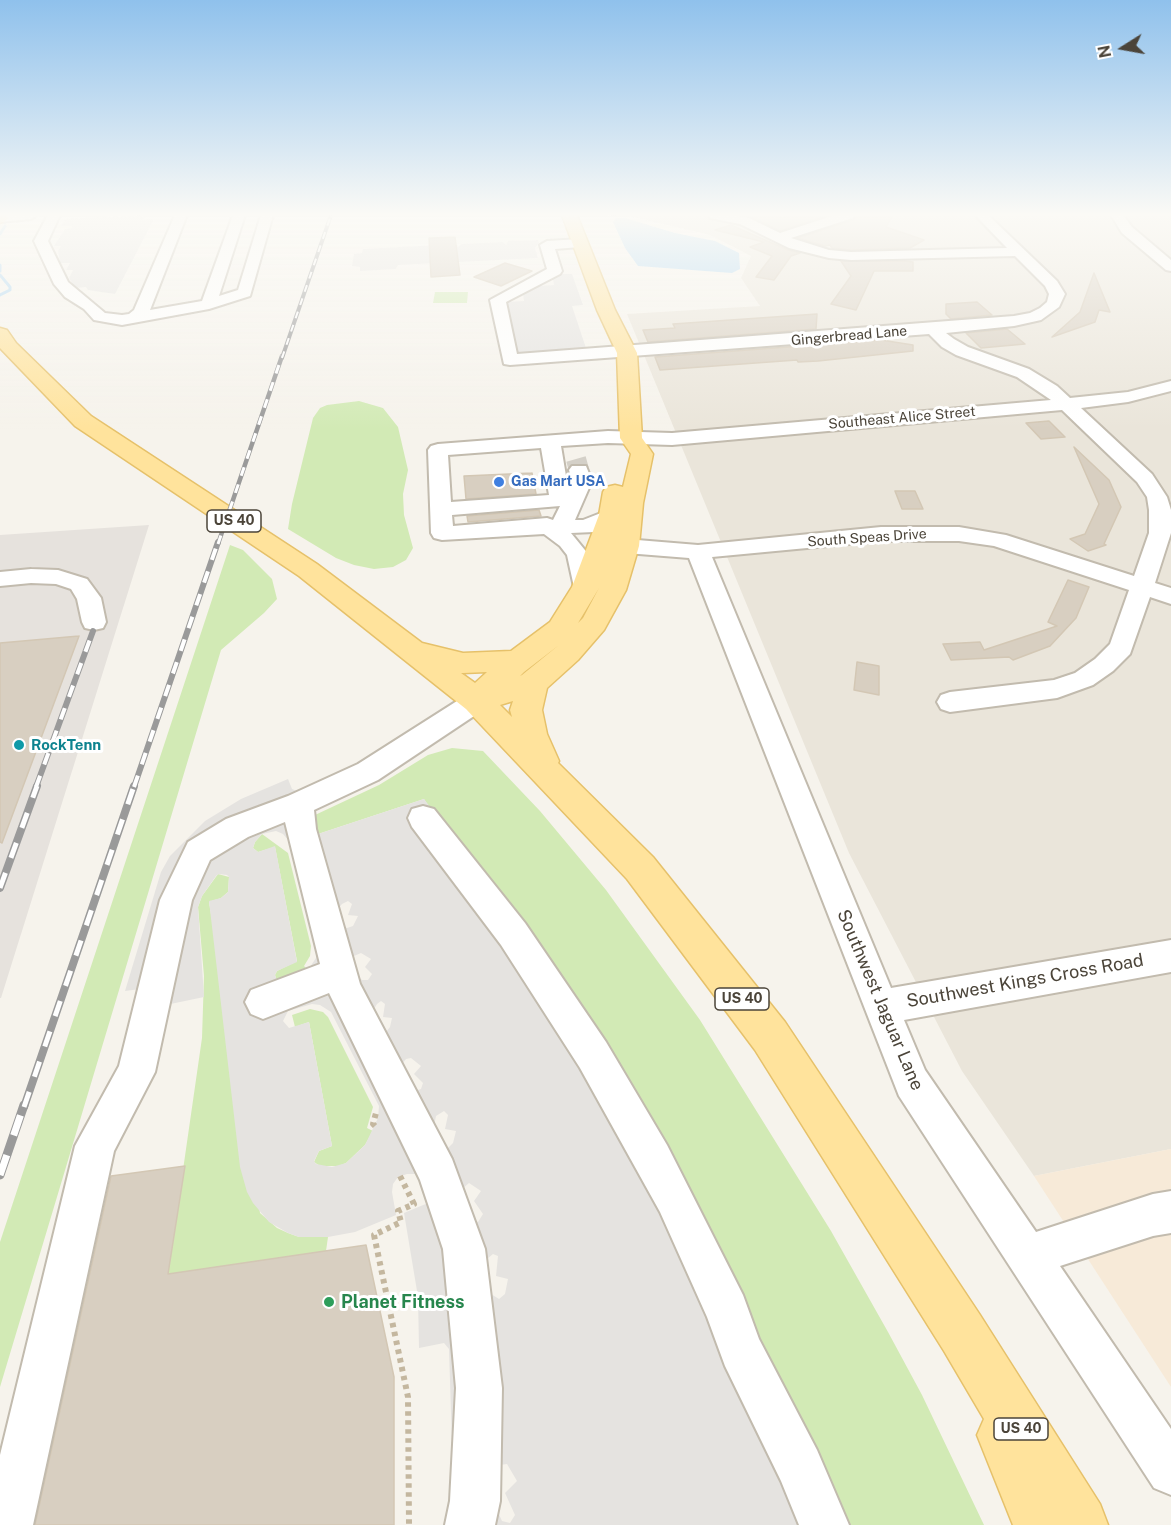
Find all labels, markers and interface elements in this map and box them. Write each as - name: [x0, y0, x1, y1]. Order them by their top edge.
- north arrow: [1093, 18, 1153, 78]
- text: N: [1094, 44, 1115, 59]
- street label: Gingerbread Lane: [790, 323, 908, 349]
- street label: Southeast Alice Street: [828, 403, 976, 433]
- place label: Gas Mart USA: [511, 474, 605, 490]
- marker: Gas Mart USA: [492, 475, 506, 489]
- road number: US 40: [207, 510, 261, 532]
- street label: South Speas Drive: [807, 525, 927, 551]
- place label: RockTenn: [31, 736, 101, 754]
- marker: RockTenn: [12, 738, 26, 752]
- street label: Southwest Jaguar Lane: [832, 906, 928, 1094]
- street label: Southwest Kings Cross Road: [905, 950, 1145, 1012]
- road number: US 40: [715, 988, 769, 1010]
- place label: Planet Fitness: [341, 1291, 464, 1313]
- marker: Planet Fitness: [322, 1295, 336, 1309]
- road number: US 40: [994, 1418, 1048, 1440]

